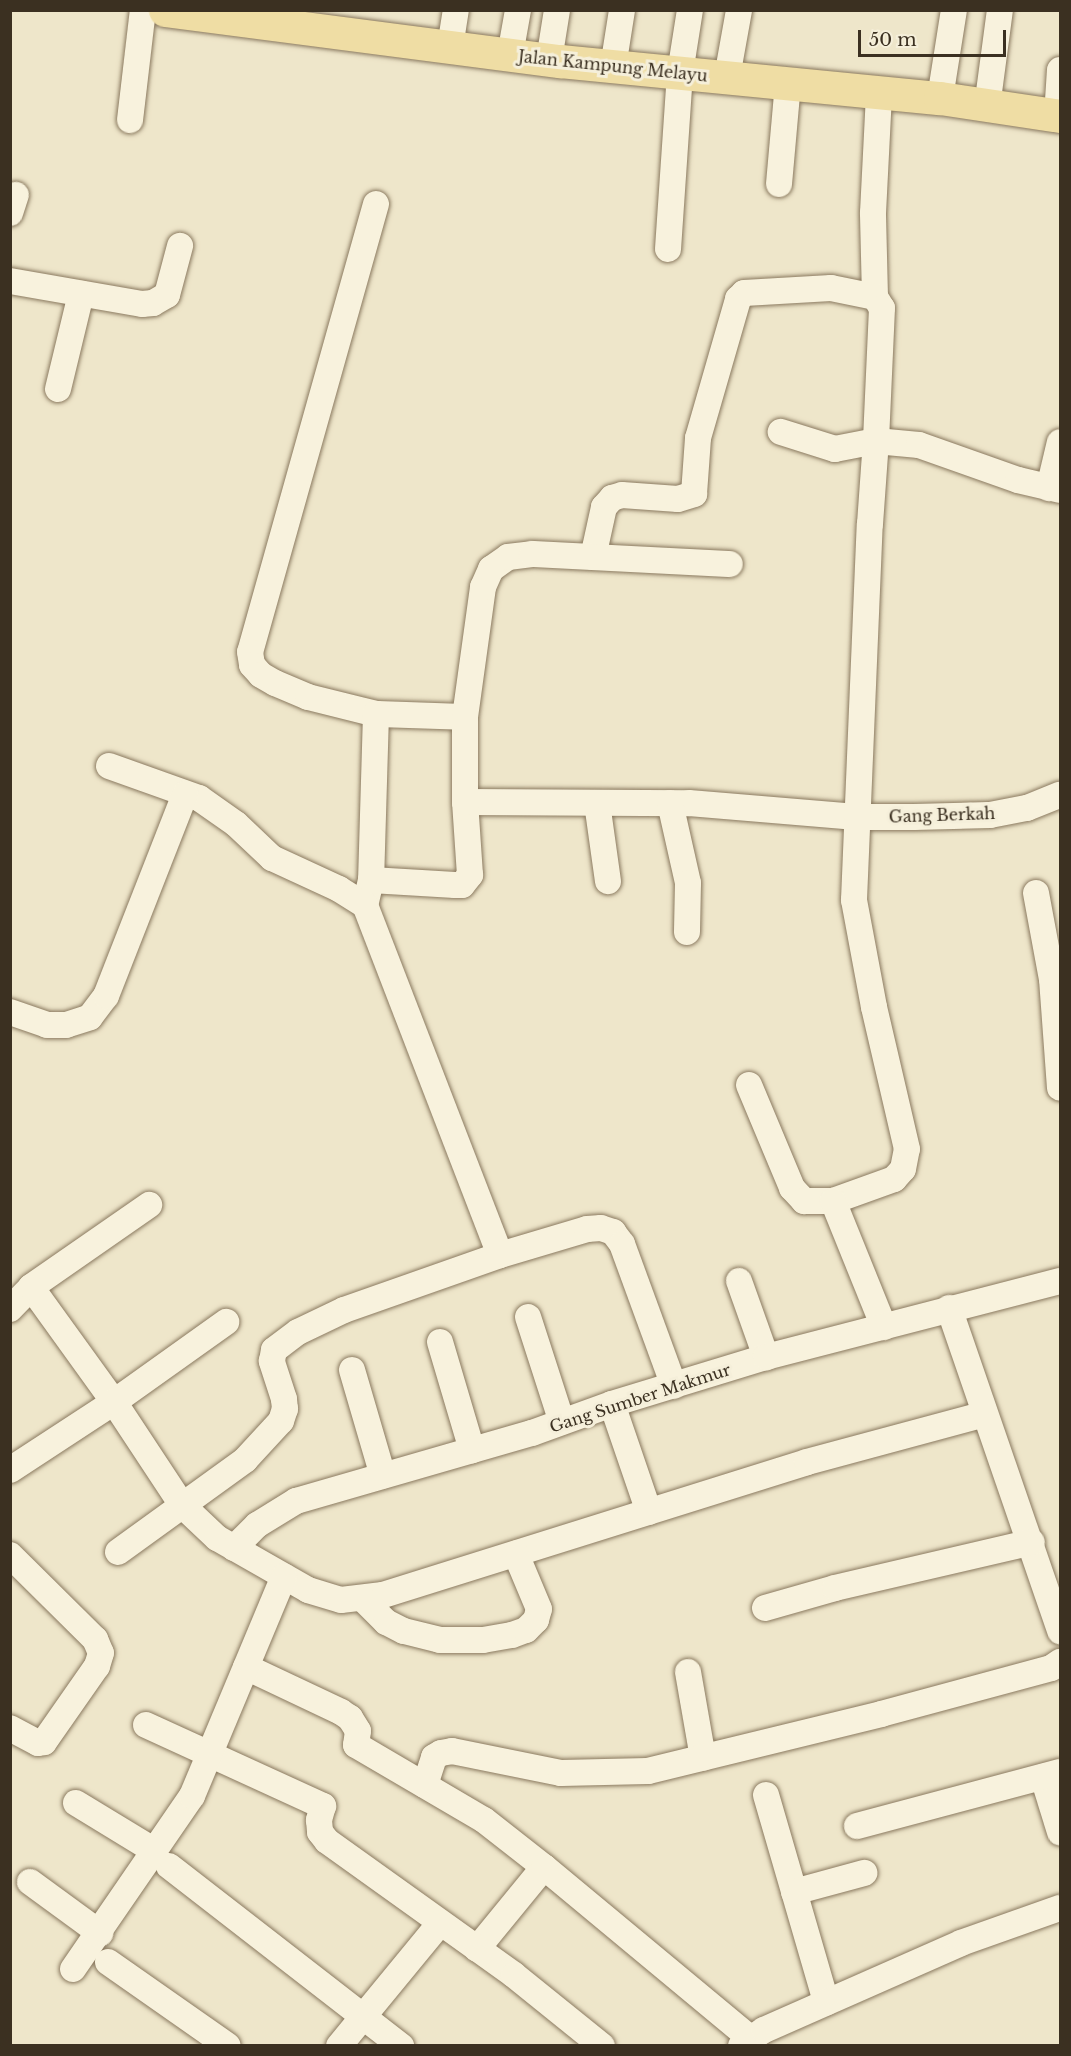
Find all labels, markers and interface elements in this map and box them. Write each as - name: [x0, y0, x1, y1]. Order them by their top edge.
- scale bar: [861, 18, 1010, 56]
- text: 50 m: [869, 29, 917, 51]
- street label: Jalan Kampung Melayu: [517, 46, 709, 86]
- street label: Gang Berkah: [888, 804, 996, 826]
- street label: Gang Sumber Makmur: [547, 1360, 733, 1436]

